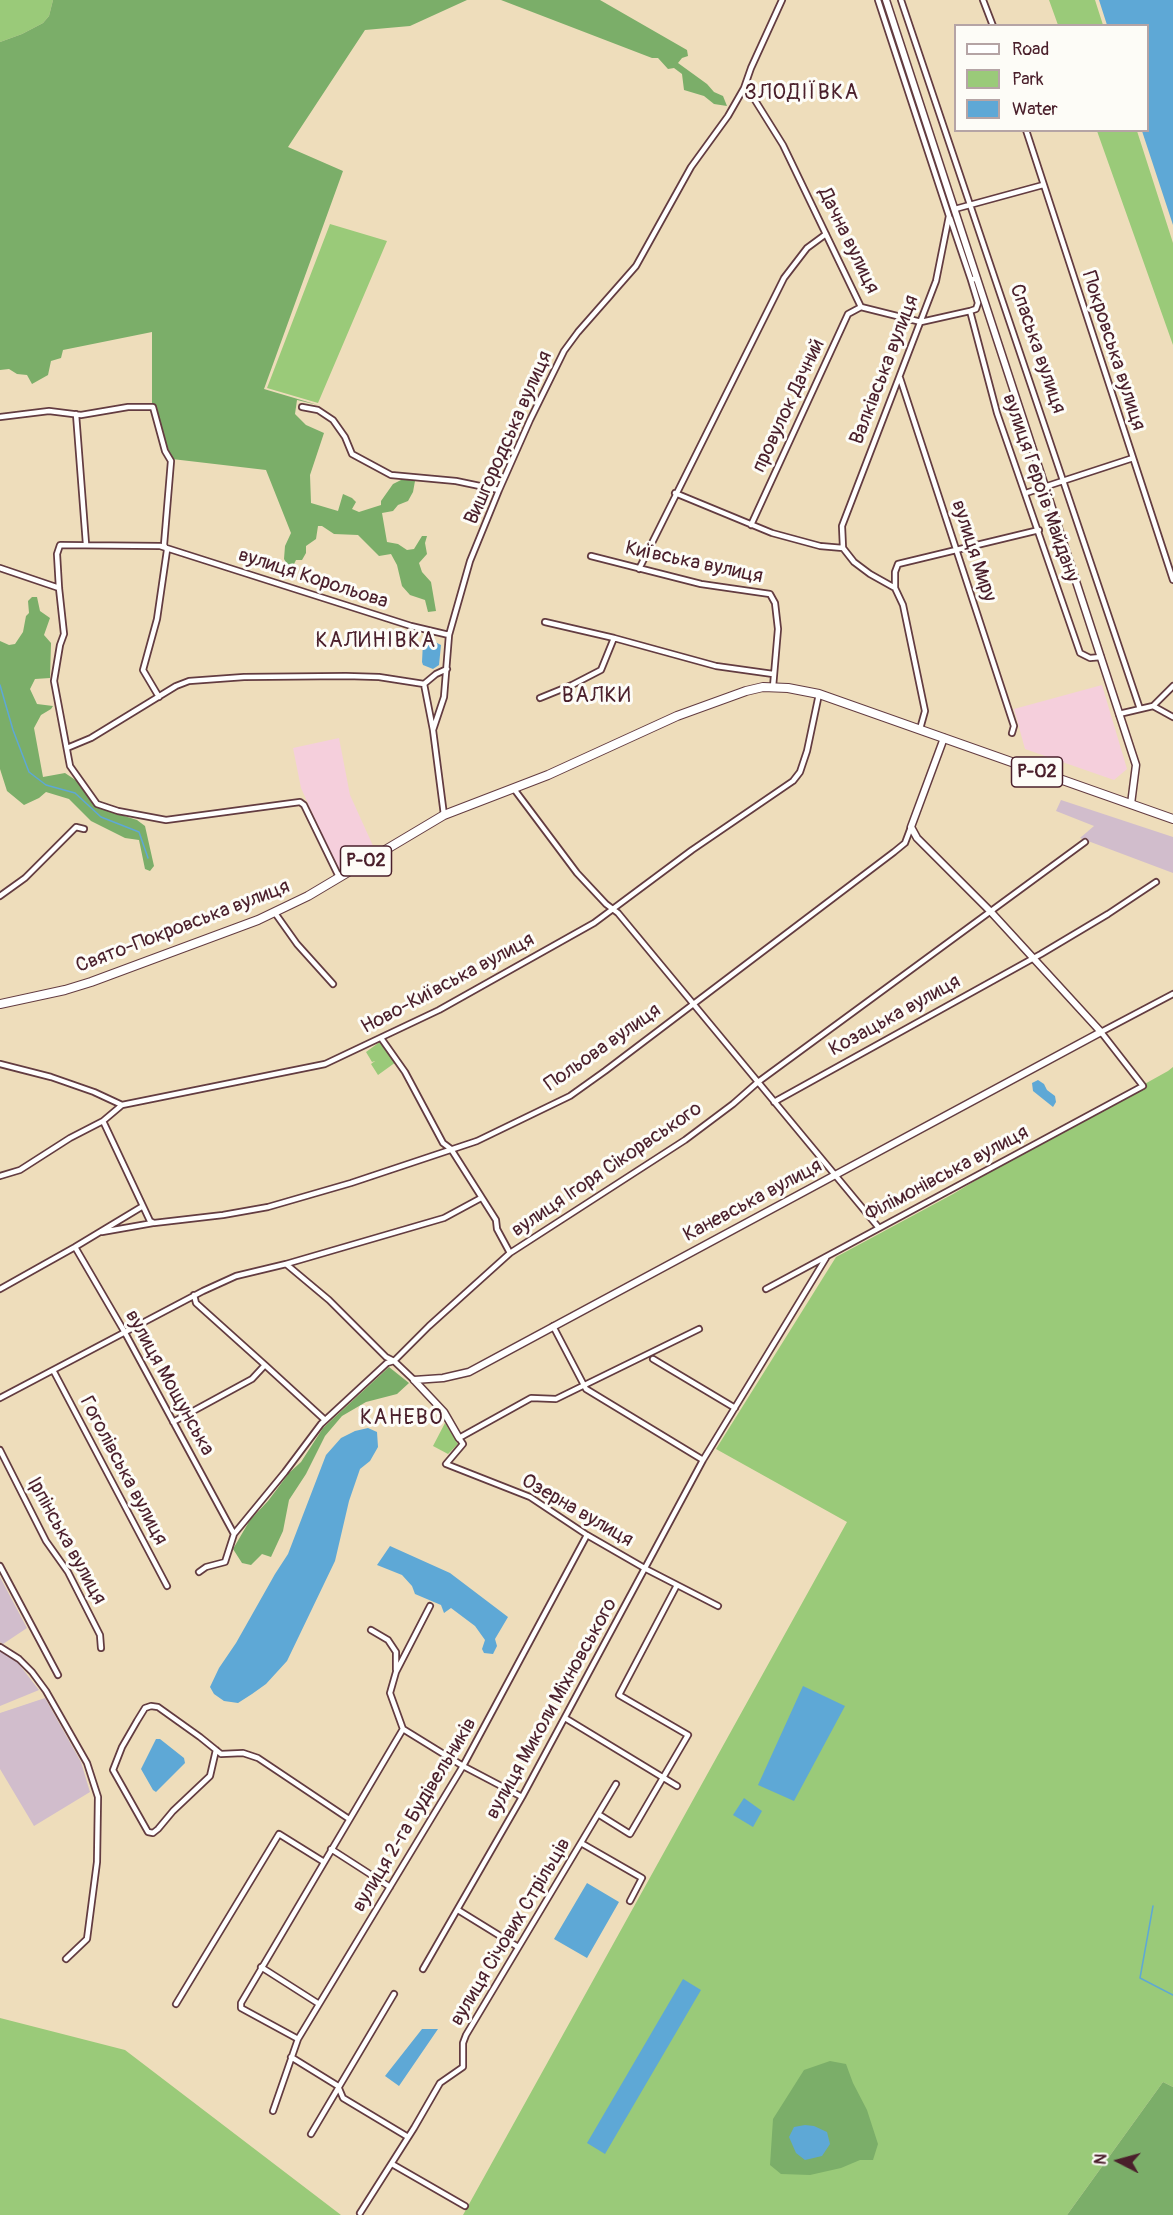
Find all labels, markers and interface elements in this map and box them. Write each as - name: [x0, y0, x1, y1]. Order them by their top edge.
- legend: [954, 24, 1149, 132]
- text: Road: [1012, 38, 1049, 61]
- text: Park: [1012, 68, 1044, 91]
- district label: ЗЛОДІЇВКА: [744, 81, 860, 107]
- text: Water: [1012, 98, 1058, 121]
- street label: Дачна вулиця: [812, 184, 884, 298]
- street label: Покровська вулиця: [1076, 268, 1150, 434]
- street label: Спаська вулиця: [1004, 281, 1070, 417]
- street label: Валківська вулиця: [846, 292, 924, 448]
- street label: провулок Дачний: [748, 335, 830, 477]
- street label: Вишгородська вулиця: [460, 348, 558, 528]
- street label: вулиця Героїв Майдану: [996, 391, 1084, 585]
- street label: вулиця Миру: [945, 497, 1001, 605]
- street label: Київська вулиця: [623, 537, 765, 589]
- street label: вулиця Корольова: [235, 543, 391, 615]
- district label: КАЛИНІВКА: [315, 629, 437, 655]
- district label: ВАЛКИ: [562, 684, 632, 710]
- road number: Р-02: [1012, 757, 1062, 787]
- road number: Р-02: [340, 846, 392, 876]
- street label: Свято-Покровська вулиця: [73, 875, 293, 979]
- street label: Ново-Київська вулиця: [357, 928, 539, 1040]
- street label: Козацька вулиця: [825, 970, 965, 1062]
- street label: Польова вулиця: [540, 999, 666, 1097]
- street label: вулиця Ігоря Сікорвського: [507, 1097, 707, 1243]
- street label: Філімонівська вулиця: [861, 1121, 1033, 1227]
- street label: Каневська вулиця: [680, 1154, 826, 1248]
- street label: вулиця Мощунська: [119, 1306, 219, 1460]
- street label: Гоголівська вулиця: [74, 1393, 172, 1549]
- district label: КАНЕВО: [360, 1406, 444, 1432]
- street label: Озерна вулиця: [517, 1469, 637, 1553]
- street label: Ірпінська вулиця: [21, 1473, 111, 1609]
- street label: вулиця Миколи Міхновського: [481, 1594, 623, 1824]
- street label: вулиця 2-га Будівельників: [347, 1714, 483, 1916]
- street label: вулиця Січових Стрільців: [445, 1834, 577, 2030]
- north arrow: [1089, 2131, 1149, 2191]
- text: N: [1091, 2153, 1112, 2166]

